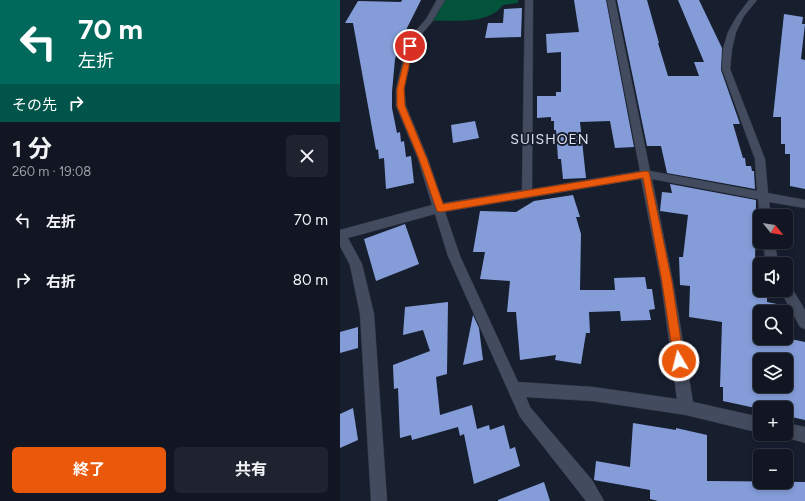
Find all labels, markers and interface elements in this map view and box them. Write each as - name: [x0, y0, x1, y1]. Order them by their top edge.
- text: 70 m: [78, 12, 143, 46]
- icon: left: [12, 16, 64, 68]
- pin: [393, 29, 427, 63]
- icon: arrive: [399, 35, 421, 57]
- text: 左折: [78, 50, 114, 72]
- icon: right: [65, 92, 87, 114]
- text: その先: [12, 96, 57, 114]
- district label: SUISHOEN: [510, 131, 590, 148]
- text: 1 分: [12, 134, 52, 163]
- button: close: [286, 135, 328, 177]
- text: 260 m · 19:08: [12, 164, 91, 179]
- icon: left: [12, 209, 34, 231]
- north arrow: [753, 209, 793, 249]
- map controls: [753, 209, 793, 489]
- text: 70 m: [294, 211, 328, 229]
- text: 左折: [46, 213, 76, 231]
- button: sound: [753, 257, 793, 297]
- icon: right: [12, 269, 34, 291]
- text: 80 m: [293, 271, 328, 289]
- text: 右折: [46, 273, 76, 291]
- button: search: [753, 305, 793, 345]
- position arrow: [658, 340, 700, 382]
- button: layers: [753, 353, 793, 393]
- button: +: [753, 401, 793, 441]
- button: 終了: [12, 447, 166, 493]
- button: 共有: [174, 447, 328, 493]
- button: −: [753, 449, 793, 489]

